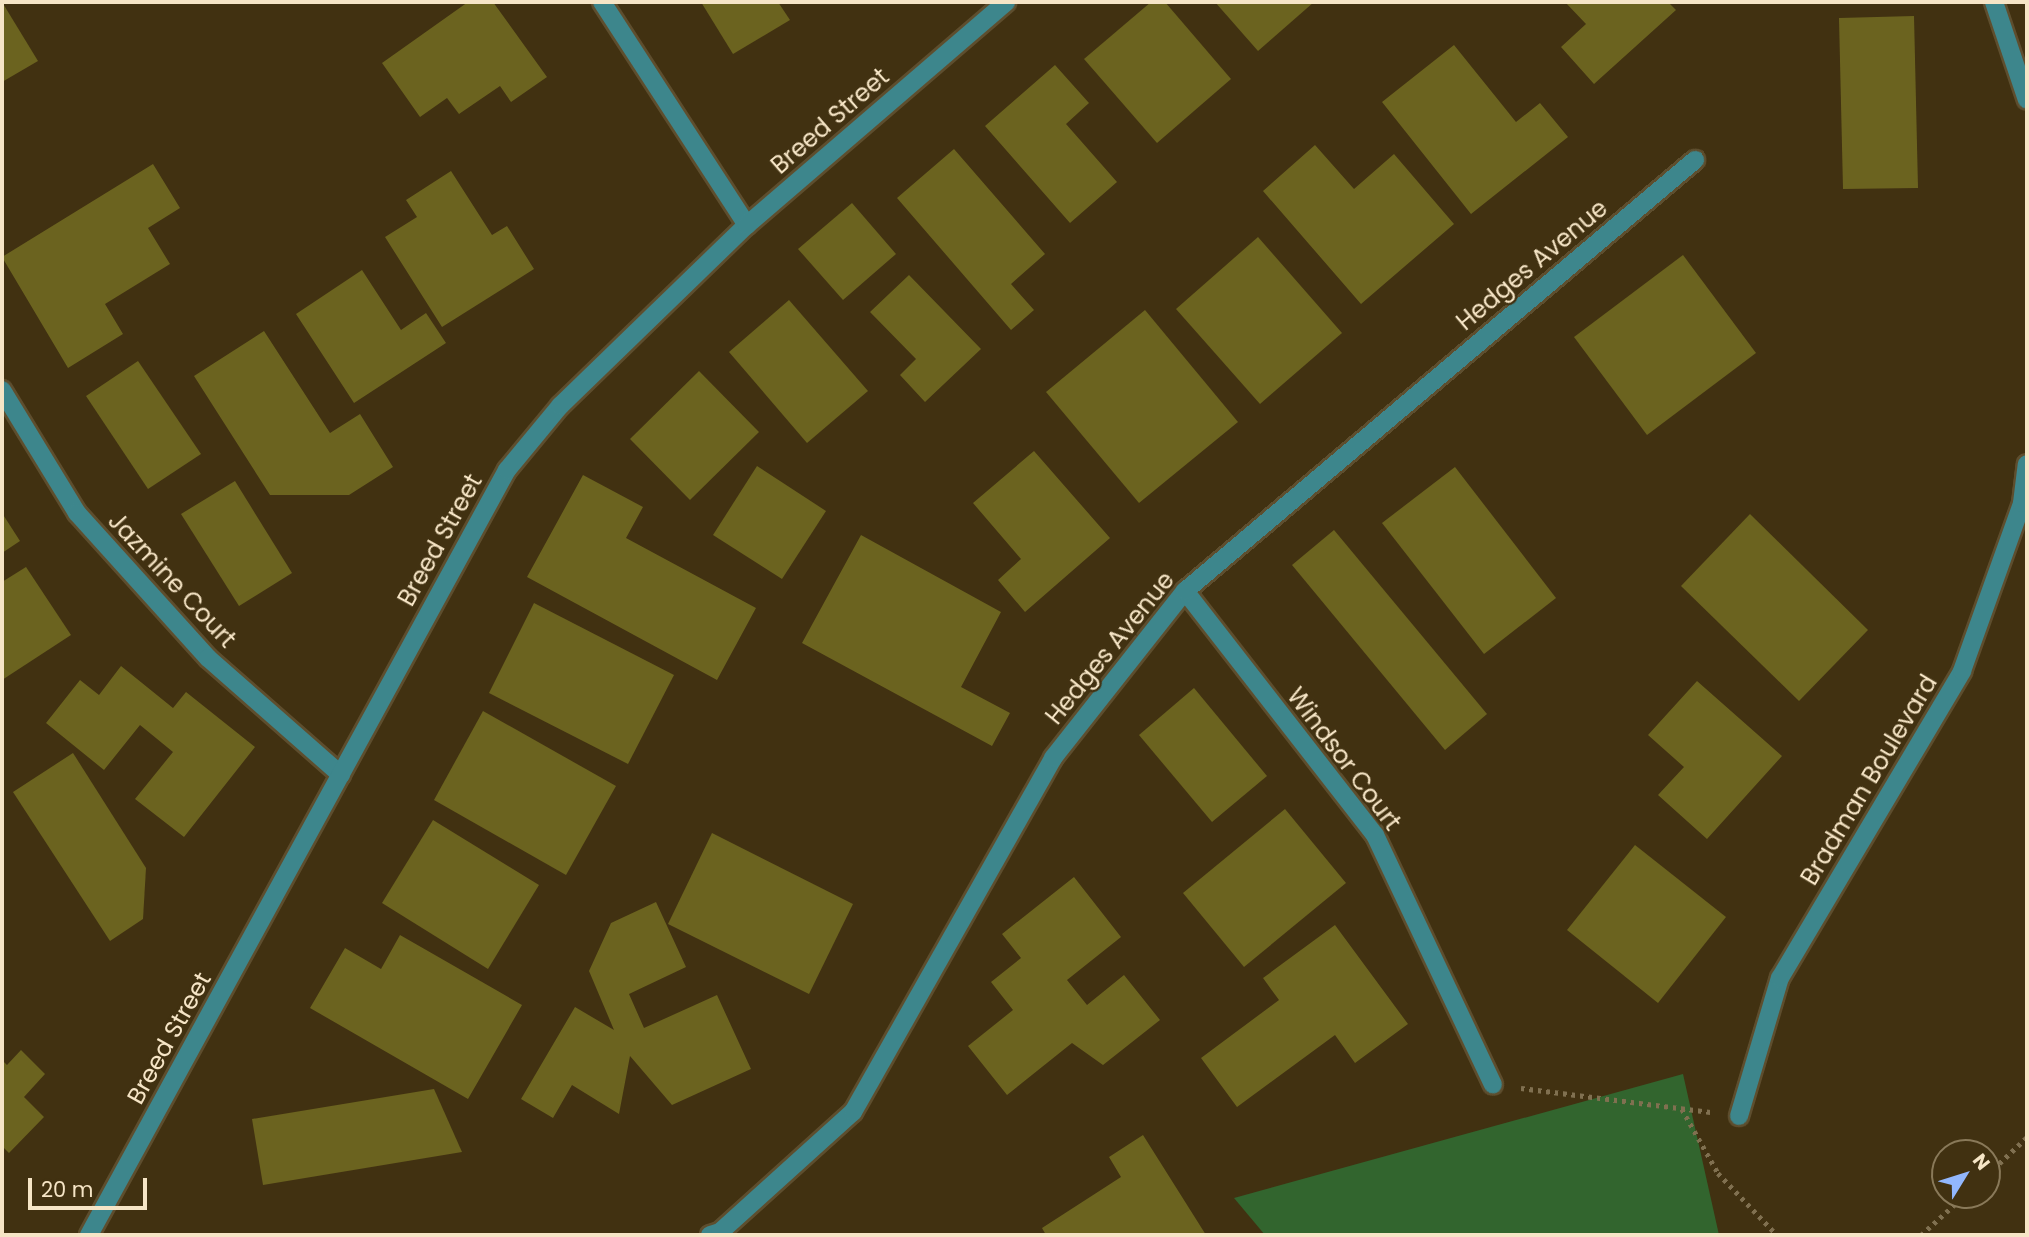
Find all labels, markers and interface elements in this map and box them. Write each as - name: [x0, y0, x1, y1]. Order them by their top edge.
- street label: Breed Street: [765, 62, 895, 180]
- street label: Hedges Avenue: [1451, 194, 1613, 336]
- street label: Breed Street: [392, 469, 488, 611]
- street label: Jazmine Court: [102, 507, 242, 653]
- street label: Hedges Avenue: [1040, 566, 1180, 730]
- street label: Bradman Boulevard: [1795, 670, 1943, 890]
- street label: Windsor Court: [1281, 682, 1407, 836]
- street label: Breed Street: [121, 967, 217, 1109]
- north arrow: [1931, 1139, 2001, 1209]
- text: N: [1966, 1148, 1996, 1176]
- scale bar: [32, 1164, 150, 1208]
- text: 20 m: [41, 1175, 94, 1204]

